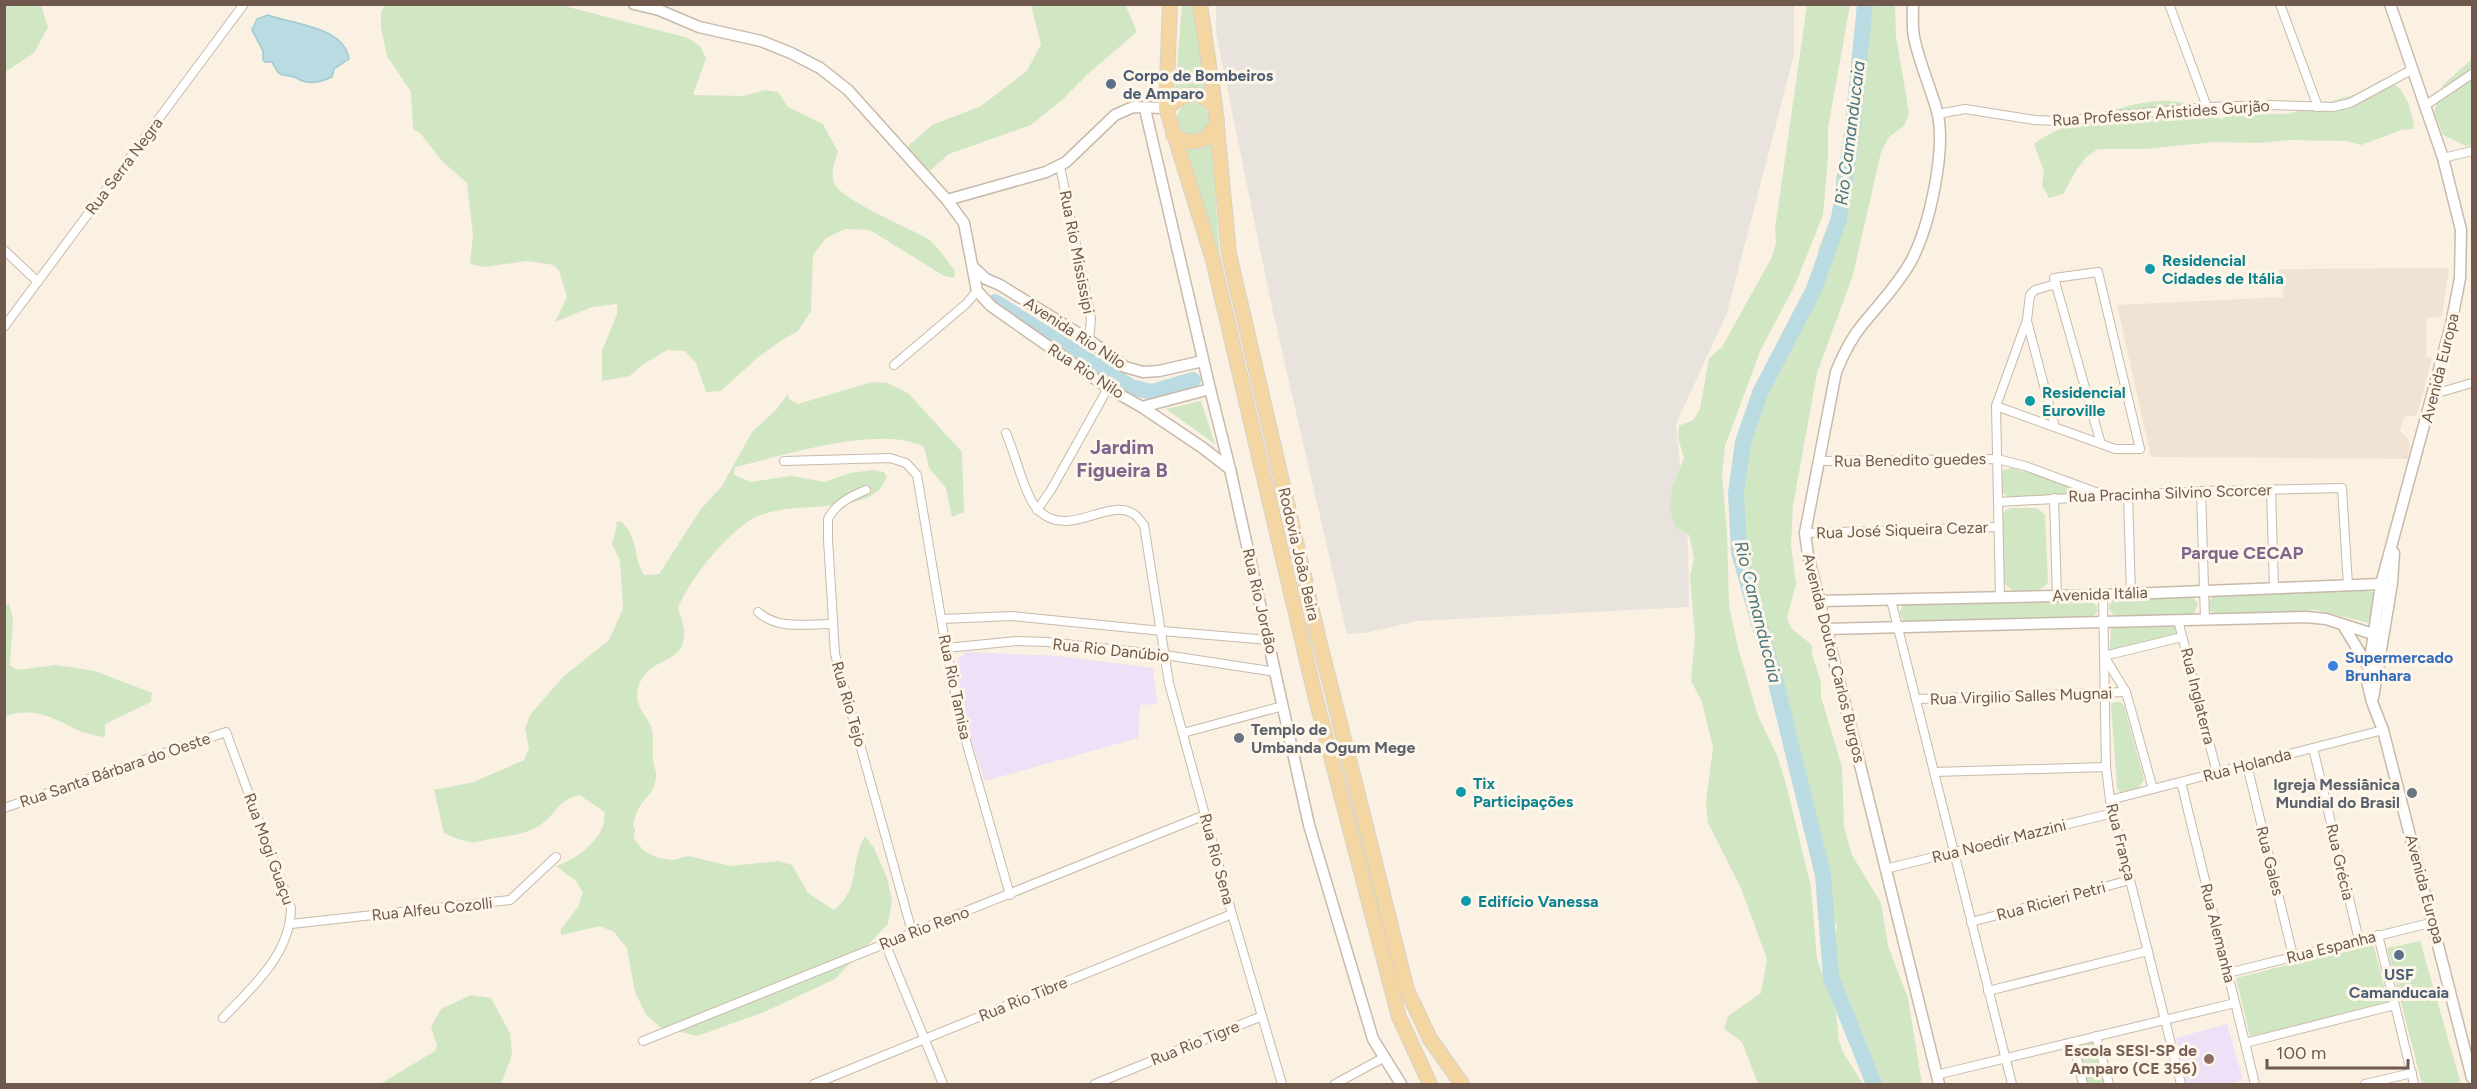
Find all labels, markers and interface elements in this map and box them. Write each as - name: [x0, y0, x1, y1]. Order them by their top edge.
- water label: Rio Camanducaia: [1830, 59, 1870, 207]
- place label: Corpo de Bombeiros de Amparo: [1123, 66, 1274, 103]
- marker: Corpo de Bombeiros de Amparo: [1104, 77, 1118, 91]
- street label: Rua Professor Aristides Gurjão: [2052, 96, 2270, 130]
- street label: Rua Serra Negra: [81, 114, 167, 218]
- street label: Rua Rio Mississipi: [1056, 189, 1098, 315]
- place label: Residencial Cidades de Itália: [2162, 251, 2284, 288]
- marker: Residencial Cidades de Itália: [2143, 262, 2157, 276]
- street label: Avenida Rio Nilo: [1021, 293, 1129, 373]
- street label: Avenida Europa: [2417, 311, 2463, 425]
- street label: Rua Rio Nilo: [1044, 339, 1128, 403]
- place label: Residencial Euroville: [2042, 383, 2126, 420]
- marker: Residencial Euroville: [2023, 394, 2037, 408]
- district label: Jardim Figueira B: [1076, 435, 1168, 482]
- street label: Rua Benedito guedes: [1834, 449, 1986, 471]
- street label: Rua Pracinha Silvino Scorcer: [2068, 480, 2273, 506]
- street label: Rodovia João Beira: [1274, 485, 1324, 623]
- street label: Rua José Siqueira Cezar: [1816, 517, 1989, 542]
- water label: Rio Camanducaia: [1730, 539, 1786, 686]
- district label: Parque CECAP: [2181, 542, 2303, 564]
- street label: Rua Rio Jordão: [1239, 546, 1281, 656]
- street label: Avenida Doutor Carlos Burgos: [1799, 551, 1869, 765]
- street label: Avenida Itália: [2052, 583, 2148, 605]
- street label: Rua Rio Tamisa: [935, 633, 975, 741]
- street label: Rua Rio Danúbio: [1052, 634, 1170, 666]
- street label: Rua Inglaterra: [2177, 646, 2219, 746]
- place label: Supermercado Brunhara: [2345, 648, 2453, 685]
- street label: Rua Rio Tejo: [828, 659, 870, 749]
- marker: Supermercado Brunhara: [2326, 659, 2340, 673]
- street label: Rua Virgilio Salles Mugnai: [1929, 683, 2113, 709]
- place label: Templo de Umbanda Ogum Mege: [1251, 720, 1415, 757]
- street label: Rua Santa Bárbara do Oeste: [17, 728, 213, 812]
- marker: Templo de Umbanda Ogum Mege: [1232, 731, 1246, 745]
- street label: Rua Holanda: [2201, 744, 2293, 786]
- place label: Tix Participações: [1473, 774, 1574, 811]
- place label: Igreja Messiânica Mundial do Brasil: [2273, 775, 2400, 812]
- marker: Tix Participações: [1454, 785, 1468, 799]
- marker: Igreja Messiânica Mundial do Brasil: [2405, 786, 2419, 800]
- street label: Rua Mogi Guaçu: [240, 790, 298, 908]
- street label: Rua França: [2102, 801, 2140, 883]
- street label: Rua Rio Sena: [1196, 811, 1238, 907]
- street label: Rua Noedir Mazzini: [1930, 815, 2068, 867]
- street label: Rua Grécia: [2322, 822, 2358, 902]
- street label: Rua Gales: [2252, 824, 2288, 898]
- street label: Avenida Europa: [2401, 832, 2449, 946]
- street label: Rua Ricieri Petri: [1994, 877, 2108, 925]
- street label: Rua Alemanha: [2196, 881, 2240, 985]
- place label: Edifício Vanessa: [1478, 892, 1598, 911]
- street label: Rua Alfeu Cozolli: [371, 893, 493, 925]
- marker: Edifício Vanessa: [1459, 894, 1473, 908]
- street label: Rua Rio Reno: [876, 902, 972, 954]
- street label: Rua Espanha: [2284, 927, 2378, 967]
- marker: USF Camanducaia: [2392, 948, 2406, 962]
- place label: USF Camanducaia: [2349, 965, 2449, 1002]
- street label: Rua Rio Tibre: [976, 972, 1070, 1025]
- street label: Rua Rio Tigre: [1148, 1016, 1242, 1069]
- scale bar: [2267, 1032, 2408, 1070]
- place label: Escola SESI-SP de Amparo (CE 356): [2064, 1041, 2197, 1078]
- text: 100 m: [2276, 1042, 2326, 1064]
- marker: Escola SESI-SP de Amparo (CE 356): [2202, 1052, 2216, 1066]

